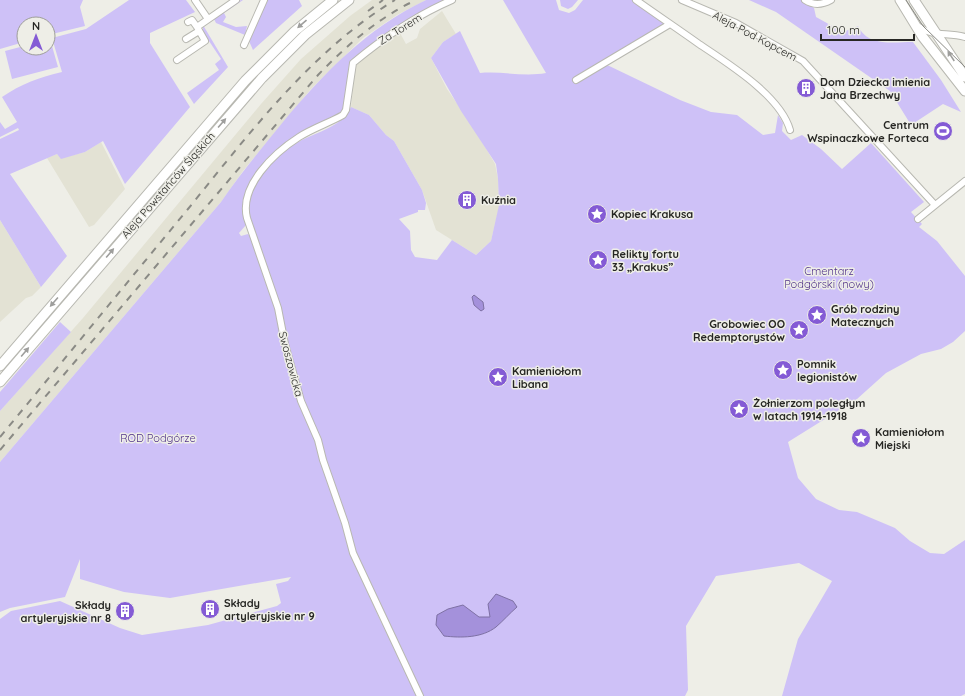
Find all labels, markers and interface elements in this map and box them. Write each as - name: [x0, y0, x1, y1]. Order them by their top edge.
- street label: Aleja Pod Kopcem: [710, 8, 800, 64]
- street label: Za Torem: [376, 10, 424, 48]
- north arrow: [16, 16, 56, 56]
- scale bar: [821, 16, 914, 42]
- text: N: [32, 19, 40, 33]
- one-way arrow: [297, 20, 308, 29]
- text: 100 m: [827, 22, 860, 37]
- one-way arrow: [947, 51, 955, 61]
- place label: Dom Dziecka imienia Jana Brzechwy: [820, 75, 930, 102]
- building icon: Dom Dziecka imienia Jana Brzechwy: [795, 77, 817, 99]
- one-way arrow: [217, 117, 226, 128]
- place label: Centrum Wspinaczkowe Forteca: [807, 118, 929, 145]
- sports icon: Centrum Wspinaczkowe Forteca: [932, 120, 954, 142]
- street label: Aleja Powstańców Śląskich: [118, 129, 218, 241]
- building icon: Kuźnia: [456, 189, 478, 211]
- place label: Kuźnia: [481, 193, 516, 207]
- place icon: Kopiec Krakusa: [586, 203, 608, 225]
- place label: Kopiec Krakusa: [611, 207, 693, 221]
- place label: Relikty fortu 33 „Krakus”: [612, 247, 679, 274]
- one-way arrow: [105, 248, 114, 258]
- place icon: Relikty fortu 33 „Krakus”: [587, 249, 609, 271]
- park label: Cmentarz Podgórski (nowy): [784, 264, 874, 291]
- one-way arrow: [50, 297, 59, 308]
- place label: Grób rodziny Matecznych: [831, 302, 899, 329]
- place icon: Grób rodziny Matecznych: [806, 304, 828, 326]
- place label: Grobowiec OO Redemptorystów: [693, 317, 786, 344]
- place icon: Grobowiec OO Redemptorystów: [788, 319, 810, 341]
- street label: Swoszowicka: [276, 330, 306, 398]
- one-way arrow: [21, 346, 30, 357]
- place label: Pomnik legionistów: [797, 357, 858, 384]
- place icon: Pomnik legionistów: [772, 359, 794, 381]
- place label: Kamieniołom Libana: [512, 364, 581, 391]
- place icon: Kamieniołom Libana: [487, 366, 509, 388]
- place label: Żołnierzom poległym w latach 1914-1918: [753, 396, 865, 423]
- place icon: Żołnierzom poległym w latach 1914-1918: [728, 398, 750, 420]
- place label: Kamieniołom Miejski: [875, 425, 944, 452]
- place icon: Kamieniołom Miejski: [850, 427, 872, 449]
- park label: ROD Podgórze: [120, 431, 196, 445]
- place label: Składy artyleryjskie nr 9: [224, 596, 315, 623]
- place label: Składy artyleryjskie nr 8: [21, 598, 111, 625]
- building icon: Składy artyleryjskie nr 9: [199, 598, 221, 620]
- building icon: Składy artyleryjskie nr 8: [114, 600, 136, 622]

